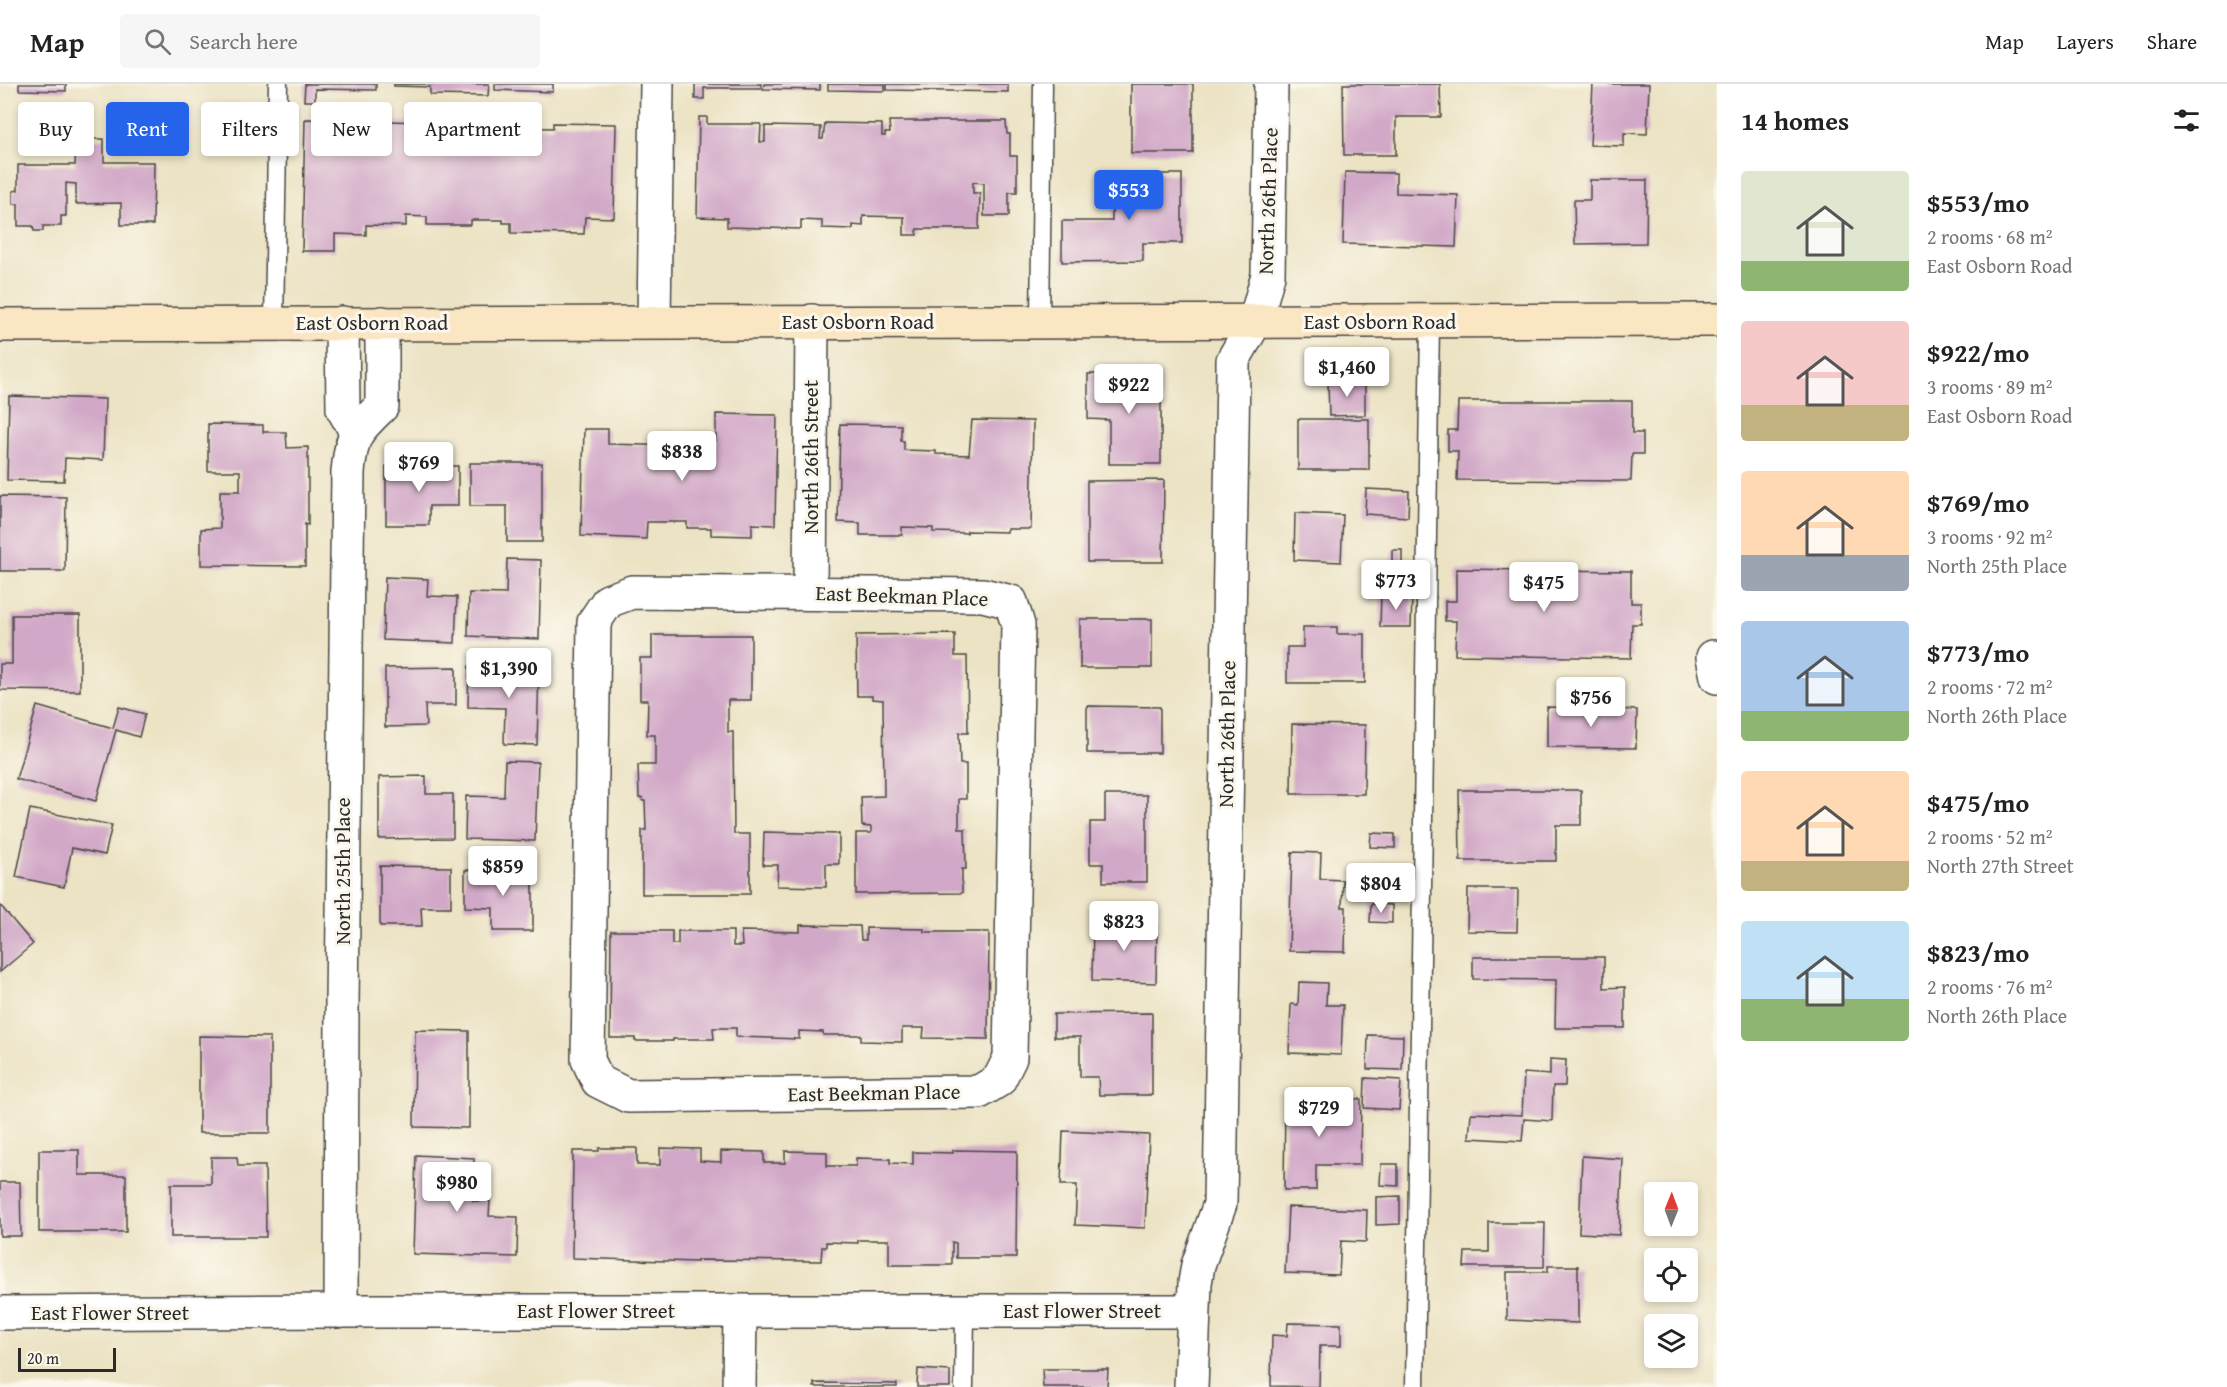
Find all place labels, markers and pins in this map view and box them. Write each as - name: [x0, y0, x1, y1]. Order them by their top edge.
- pin: $553: [1093, 170, 1165, 221]
- pin: $1,460: [1298, 347, 1396, 398]
- pin: $922: [1093, 364, 1165, 415]
- pin: $838: [646, 431, 718, 482]
- pin: $769: [383, 442, 455, 493]
- pin: $773: [1360, 560, 1432, 611]
- pin: $475: [1508, 562, 1580, 613]
- pin: $1,390: [460, 648, 558, 699]
- pin: $756: [1555, 677, 1627, 728]
- pin: $859: [467, 846, 539, 897]
- pin: $804: [1345, 863, 1417, 914]
- pin: $823: [1088, 901, 1160, 952]
- pin: $729: [1283, 1087, 1355, 1138]
- pin: $980: [421, 1162, 493, 1213]

